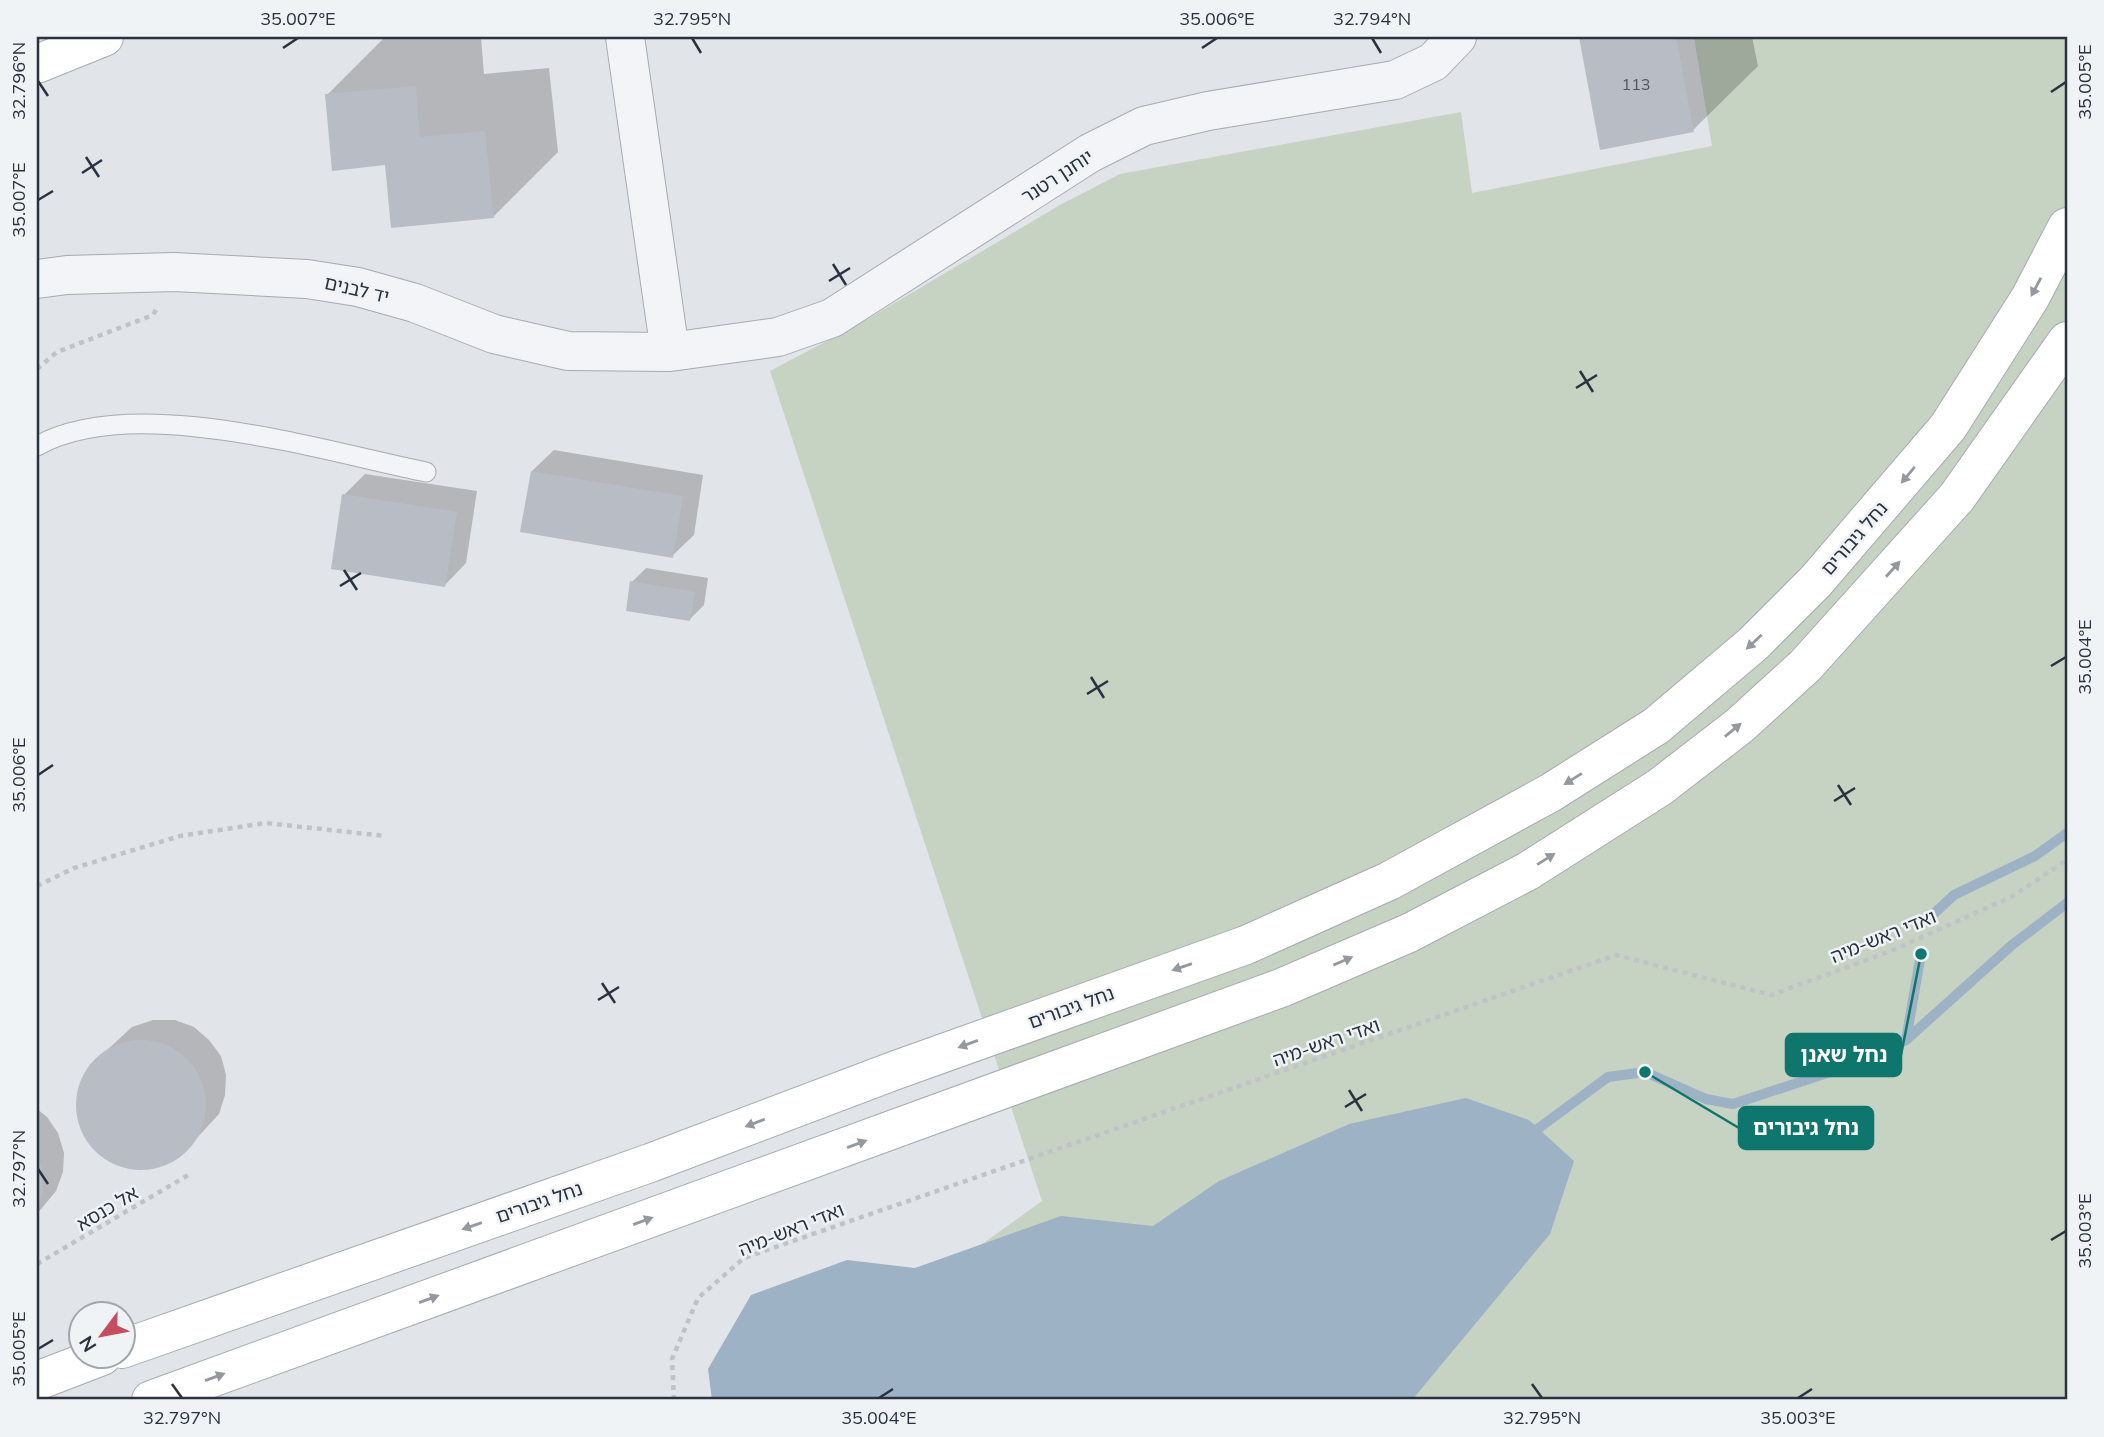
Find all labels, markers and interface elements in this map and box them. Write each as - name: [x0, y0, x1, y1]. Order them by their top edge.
- text: 35.007°E: [260, 7, 336, 30]
- text: 32.795°N: [653, 7, 731, 30]
- text: 35.006°E: [1179, 7, 1255, 30]
- text: 32.794°N: [1333, 7, 1411, 30]
- text: 32.796°N: [7, 42, 30, 120]
- text: 35.005°E: [2073, 44, 2096, 120]
- house number: 113: [1622, 74, 1650, 94]
- street label: יוחנן רטנר: [1016, 144, 1098, 208]
- text: 35.007°E: [7, 162, 30, 238]
- street label: יד לבנים: [322, 270, 392, 308]
- one-way arrow: [2030, 277, 2041, 297]
- one-way arrow: [1900, 466, 1916, 484]
- street label: נחל גיבורים: [1815, 496, 1893, 580]
- one-way arrow: [1885, 560, 1901, 578]
- text: 35.004°E: [2073, 619, 2096, 695]
- one-way arrow: [1746, 634, 1763, 650]
- one-way arrow: [1723, 722, 1741, 737]
- text: 35.006°E: [7, 737, 30, 813]
- one-way arrow: [1563, 772, 1583, 785]
- one-way arrow: [1537, 853, 1556, 866]
- street label: ואדי ראש-מיה: [1827, 904, 1939, 968]
- one-way arrow: [1333, 956, 1354, 967]
- one-way arrow: [1171, 962, 1192, 973]
- street label: נחל גיבורים: [1025, 980, 1117, 1034]
- street label: ואדי ראש-מיה: [1269, 1012, 1383, 1072]
- callout: נחל שאנן: [1786, 1034, 1901, 1076]
- one-way arrow: [957, 1039, 978, 1050]
- text: נחל שאנן: [1800, 1041, 1888, 1067]
- callout: נחל גיבורים: [1739, 1107, 1873, 1149]
- text: נחל גיבורים: [1753, 1114, 1859, 1140]
- one-way arrow: [744, 1118, 765, 1129]
- text: 32.797°N: [7, 1130, 30, 1208]
- one-way arrow: [846, 1138, 867, 1149]
- street label: נחל גיבורים: [493, 1176, 585, 1228]
- street label: אל כנסא: [72, 1180, 142, 1236]
- text: 35.003°E: [2073, 1193, 2096, 1269]
- street label: ואדי ראש-מיה: [735, 1197, 847, 1261]
- one-way arrow: [632, 1216, 653, 1227]
- one-way arrow: [461, 1221, 482, 1232]
- one-way arrow: [418, 1293, 439, 1304]
- north arrow: [66, 1300, 136, 1370]
- text: 35.005°E: [7, 1311, 30, 1387]
- text: N: [74, 1332, 102, 1356]
- one-way arrow: [204, 1371, 225, 1382]
- text: 32.797°N: [143, 1406, 221, 1429]
- text: 35.004°E: [841, 1406, 917, 1429]
- text: 32.795°N: [1503, 1406, 1581, 1429]
- text: 35.003°E: [1760, 1406, 1836, 1429]

